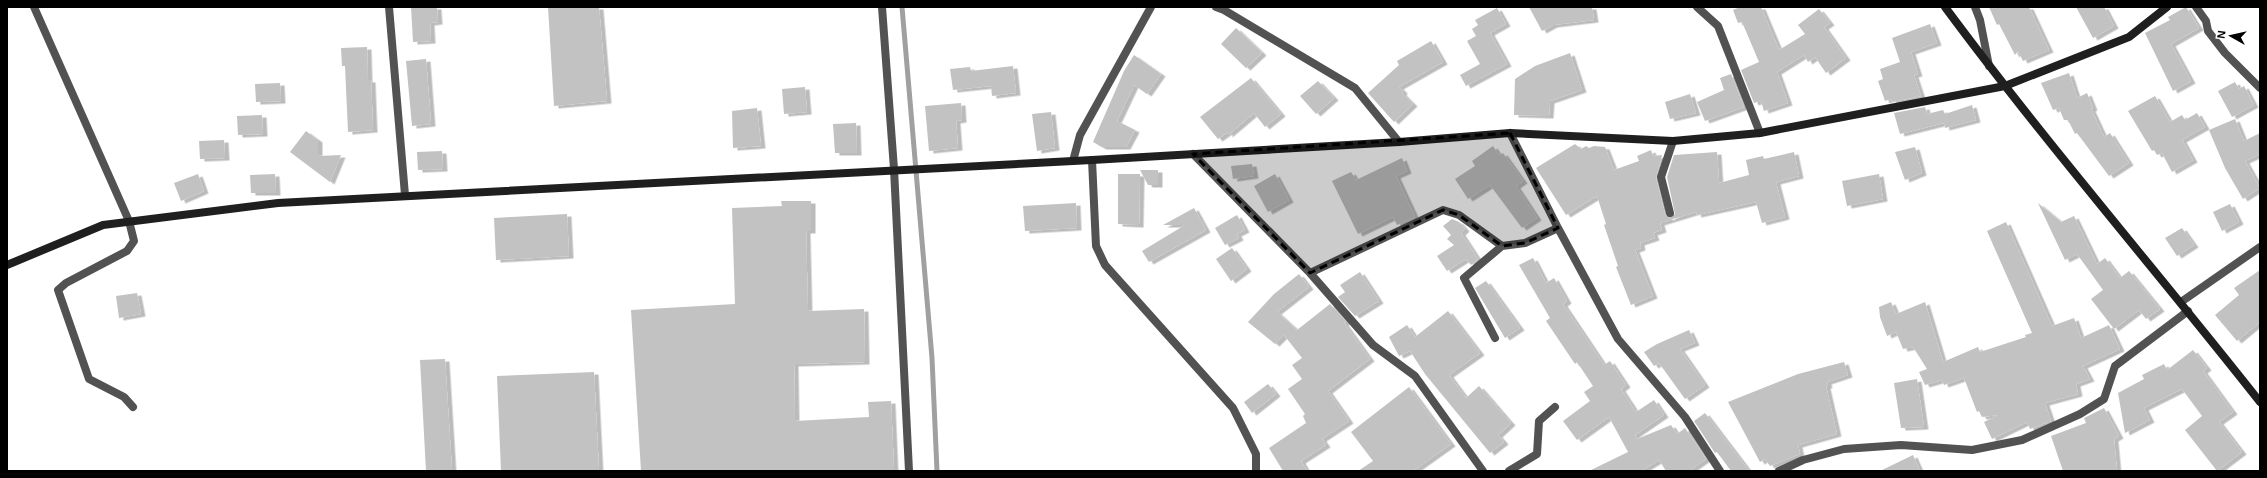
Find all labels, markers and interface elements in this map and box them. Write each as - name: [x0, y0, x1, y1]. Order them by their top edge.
- north arrow: [2211, 16, 2251, 56]
- text: N: [2215, 30, 2228, 39]

